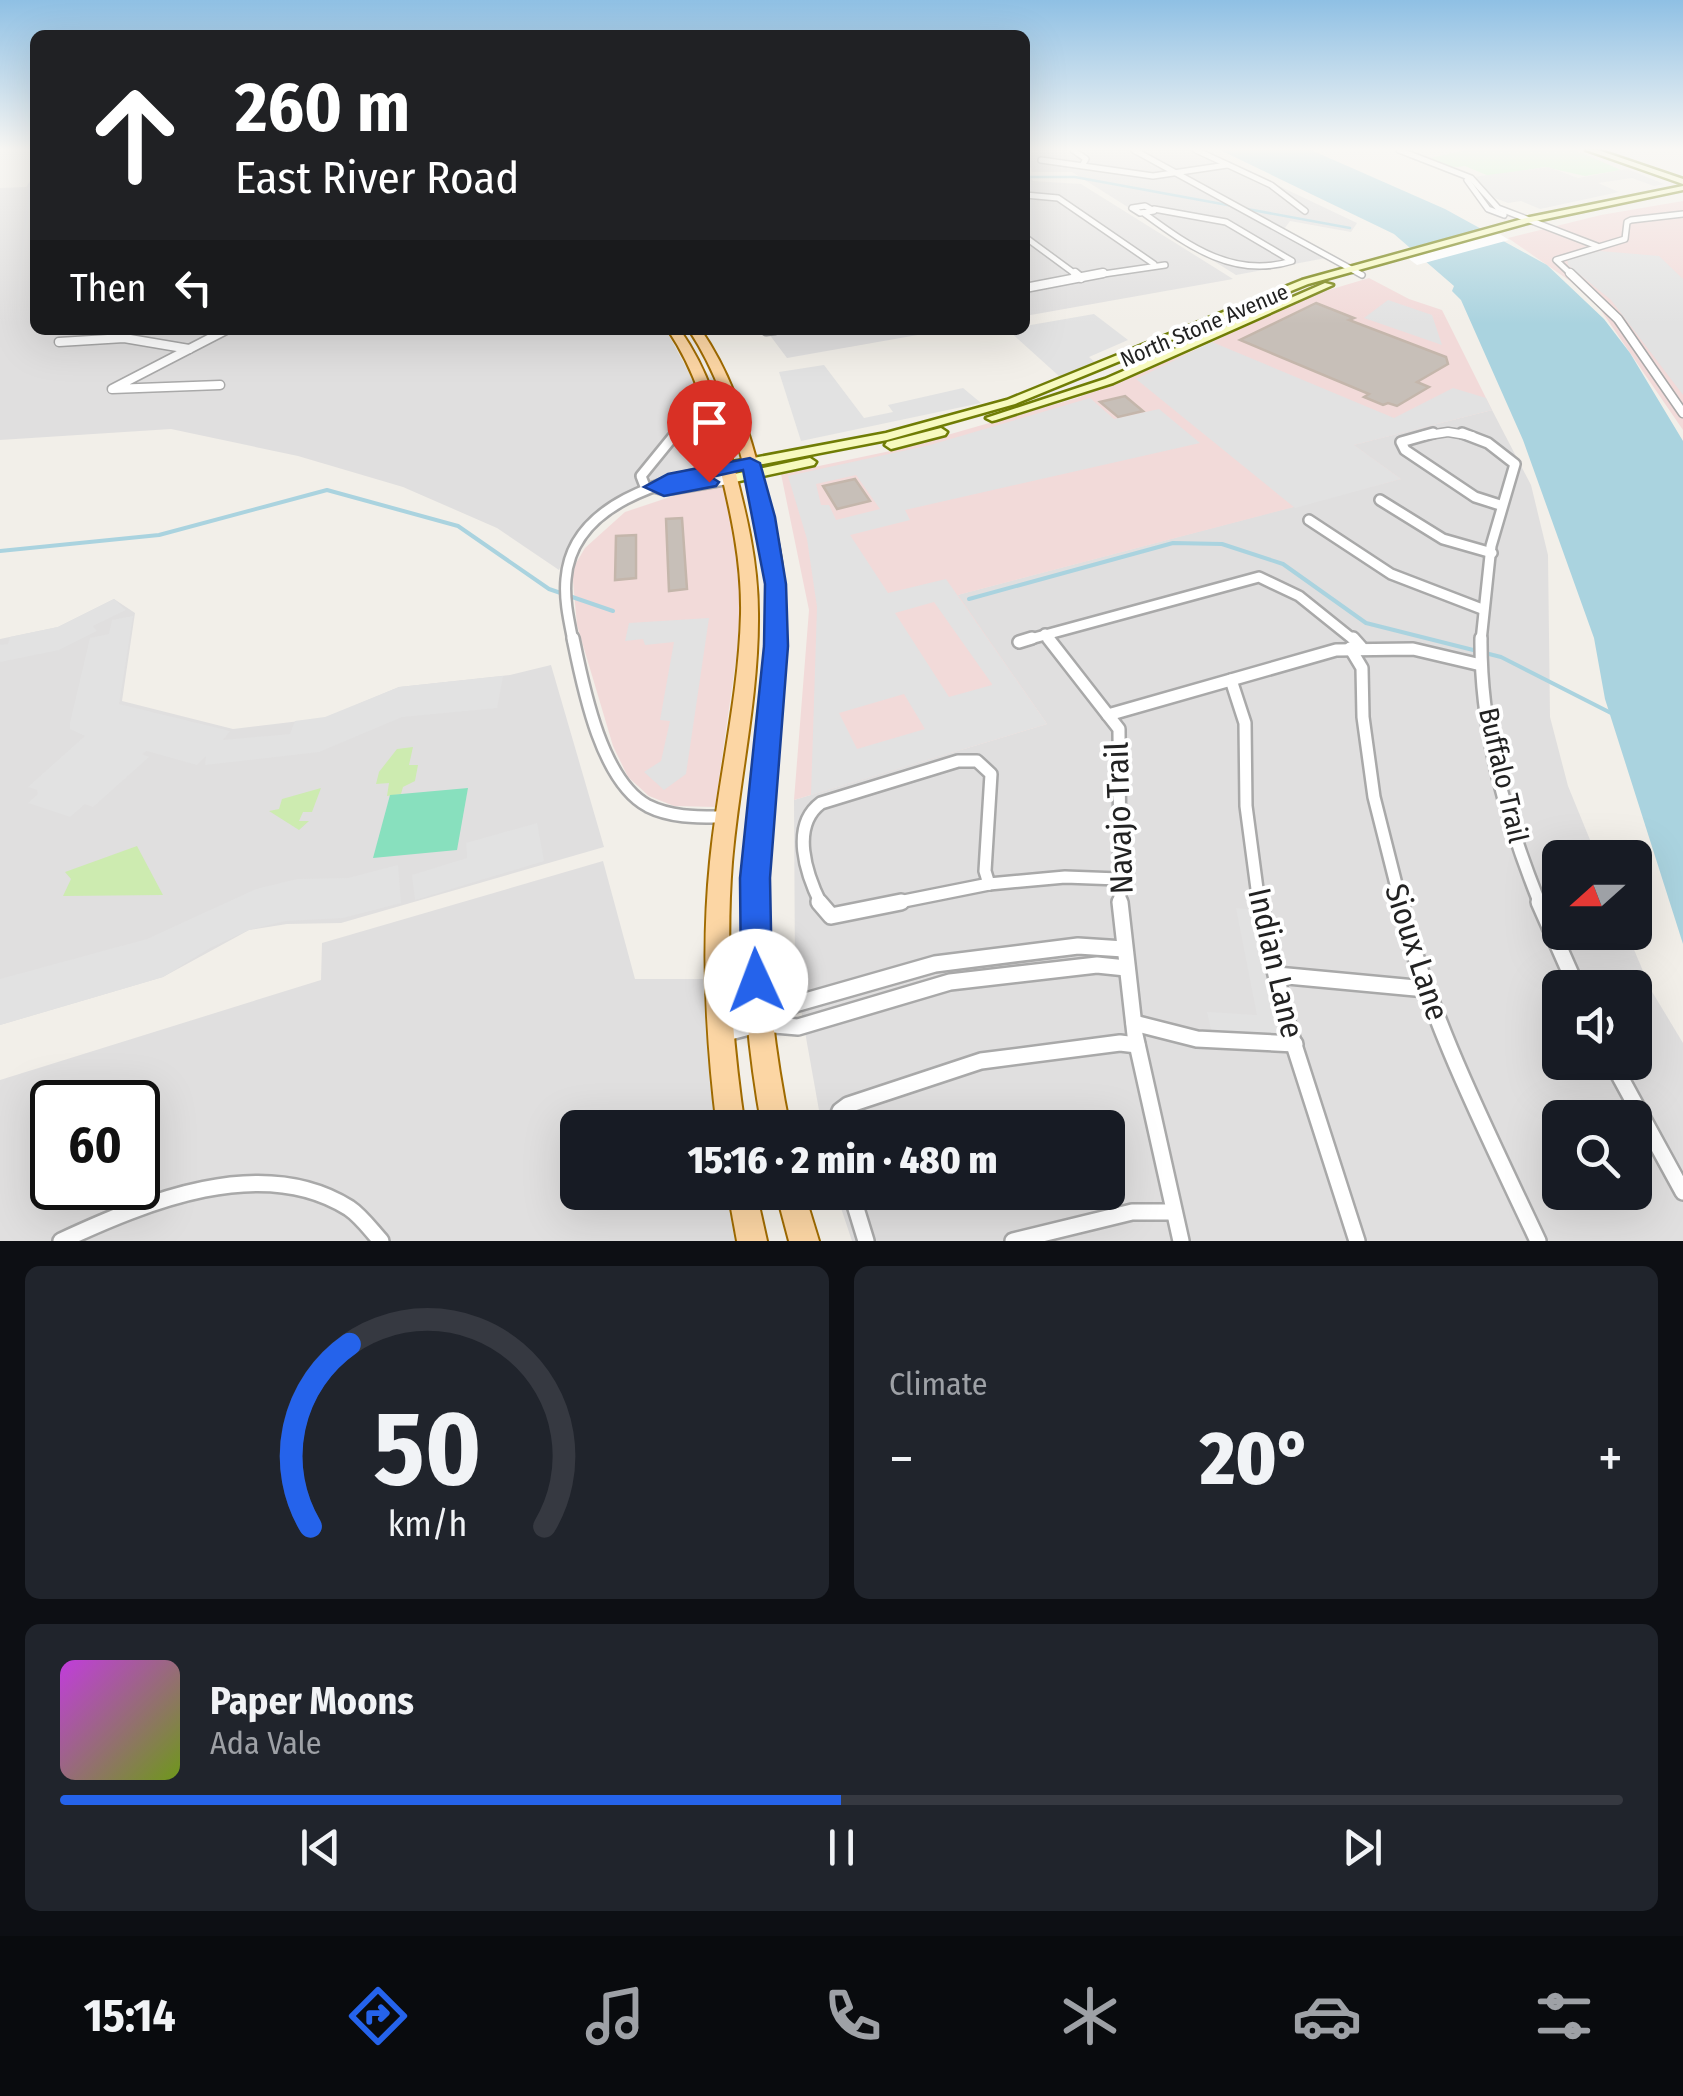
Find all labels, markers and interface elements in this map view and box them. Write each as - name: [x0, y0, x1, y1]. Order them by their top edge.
- text: 260 m: [235, 66, 410, 150]
- icon: ahead: [70, 70, 200, 200]
- text: East River Road: [235, 151, 519, 205]
- icon: left: [166, 260, 221, 315]
- text: Then: [70, 265, 146, 311]
- street label: North Stone Avenue: [1116, 278, 1292, 373]
- pin: [667, 380, 752, 483]
- icon: arrive: [682, 395, 737, 450]
- street label: Buffalo Trail: [1472, 704, 1535, 846]
- street label: Navajo Trail: [1097, 741, 1141, 895]
- north arrow: [1542, 840, 1652, 950]
- map controls: [1542, 840, 1652, 1210]
- street label: Sioux Lane: [1377, 879, 1457, 1025]
- street label: Indian Lane: [1240, 884, 1312, 1042]
- position arrow: [704, 929, 808, 1033]
- button: sound: [1542, 970, 1652, 1080]
- speed limit sign: 60: [30, 1080, 160, 1210]
- button: search: [1542, 1100, 1652, 1210]
- text: 15:16 · 2 min · 480 m: [688, 1137, 997, 1183]
- text: Climate: [889, 1365, 988, 1403]
- text: 50: [373, 1387, 481, 1512]
- text: 20°: [1200, 1414, 1312, 1504]
- text: −: [889, 1426, 914, 1492]
- text: +: [1598, 1426, 1623, 1492]
- text: km/h: [387, 1503, 467, 1545]
- text: Paper Moons: [210, 1678, 414, 1724]
- text: Ada Vale: [210, 1724, 322, 1762]
- icon: previous: [293, 1820, 348, 1875]
- icon: pause: [814, 1820, 869, 1875]
- icon: next: [1335, 1820, 1390, 1875]
- icon: directions: [343, 1981, 413, 2051]
- icon: music: [580, 1981, 650, 2051]
- icon: phone: [818, 1981, 888, 2051]
- icon: climate: [1055, 1981, 1125, 2051]
- icon: car: [1292, 1981, 1362, 2051]
- icon: filters: [1529, 1981, 1599, 2051]
- text: 15:14: [84, 1989, 176, 2043]

